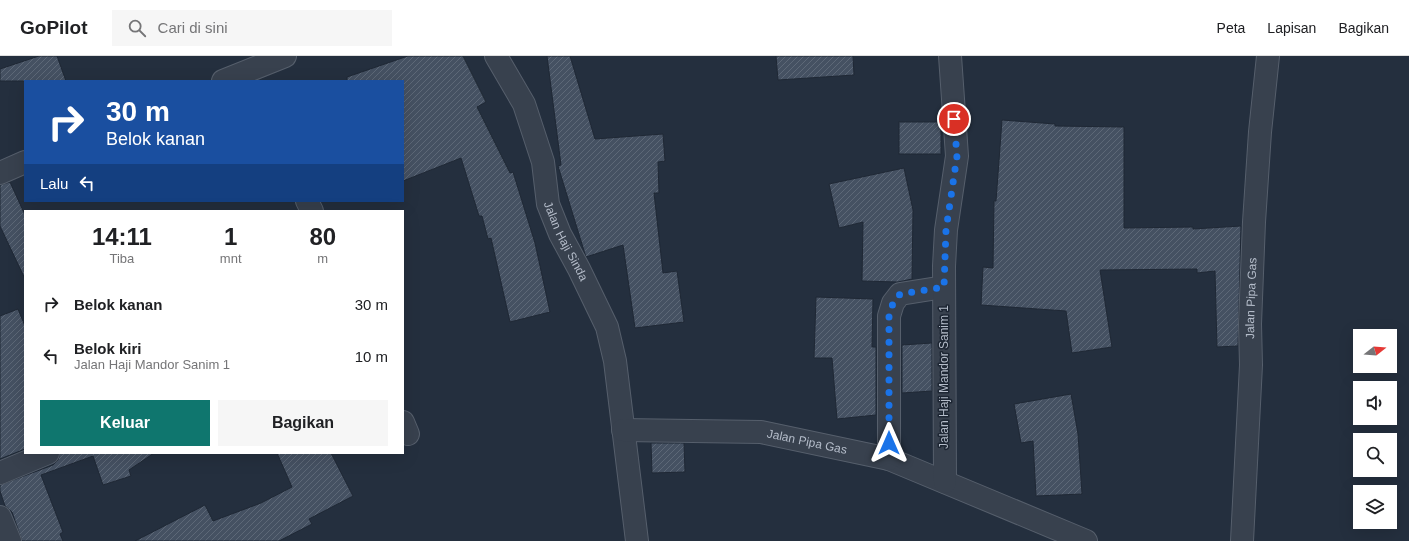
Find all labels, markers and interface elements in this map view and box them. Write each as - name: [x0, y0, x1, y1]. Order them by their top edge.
- search box: [112, 10, 392, 46]
- text: GoPilot: [20, 17, 88, 38]
- icon: search: [126, 17, 148, 39]
- text: Cari di sini: [158, 19, 228, 36]
- text: Peta: [1217, 20, 1245, 36]
- text: Lapisan: [1267, 20, 1316, 36]
- text: Bagikan: [1338, 20, 1389, 36]
- icon: right: [40, 96, 92, 148]
- text: 30 m: [106, 96, 170, 127]
- pin: [937, 102, 971, 136]
- icon: arrive: [943, 108, 965, 130]
- text: Belok kanan: [106, 129, 205, 149]
- icon: left: [76, 172, 98, 194]
- text: Lalu: [40, 175, 68, 192]
- street label: Jalan Haji Sinda: [541, 199, 591, 283]
- text: 14:11: [92, 223, 152, 250]
- text: 1: [224, 223, 237, 250]
- text: 80: [309, 223, 336, 250]
- text: Tiba: [110, 251, 134, 266]
- text: mnt: [220, 251, 242, 266]
- text: m: [317, 251, 328, 266]
- street label: Jalan Pipa Gas: [1243, 257, 1260, 339]
- icon: right: [40, 293, 62, 315]
- text: Belok kanan: [74, 296, 162, 313]
- text: 30 m: [355, 296, 388, 313]
- street label: Jalan Haji Mandor Sanim 1: [937, 305, 951, 449]
- north arrow: [1353, 329, 1397, 373]
- map controls: [1353, 329, 1397, 529]
- text: Belok kiri: [74, 340, 142, 357]
- icon: left: [40, 345, 62, 367]
- text: 10 m: [355, 348, 388, 365]
- text: Jalan Haji Mandor Sanim 1: [74, 357, 230, 372]
- button: sound: [1353, 381, 1397, 425]
- button: Keluar: [40, 400, 210, 446]
- button: Bagikan: [218, 400, 388, 446]
- position arrow: [868, 422, 910, 464]
- street label: Jalan Pipa Gas: [766, 426, 848, 457]
- button: search: [1353, 433, 1397, 477]
- button: layers: [1353, 485, 1397, 529]

